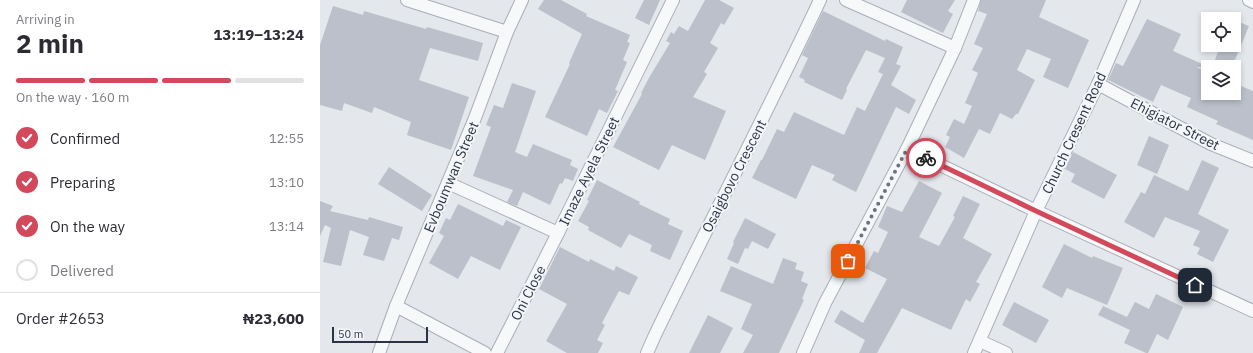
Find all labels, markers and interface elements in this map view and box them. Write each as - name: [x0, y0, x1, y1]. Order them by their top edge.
- text: Arriving in: [16, 11, 75, 28]
- map controls: [1201, 12, 1241, 100]
- button: locate: [1201, 12, 1241, 52]
- text: 13:19–13:24: [213, 25, 304, 44]
- text: 2 min: [16, 26, 84, 60]
- button: layers: [1201, 60, 1241, 100]
- street label: Church Cresent Road: [1038, 69, 1110, 197]
- text: On the way · 160 m: [16, 89, 129, 106]
- street label: Ehigiator Street: [1127, 94, 1223, 154]
- street label: Imaze Ayela Street: [555, 113, 623, 228]
- street label: Osaigbovo Crescent: [698, 116, 770, 236]
- street label: Evboumwan Street: [419, 119, 483, 235]
- icon: check: [16, 127, 38, 149]
- text: Confirmed: [50, 129, 120, 148]
- text: 12:55: [269, 130, 304, 147]
- courier: [906, 138, 946, 178]
- icon: bike: [915, 147, 937, 169]
- icon: check: [16, 171, 38, 193]
- text: Preparing: [50, 173, 115, 192]
- text: 13:10: [269, 174, 304, 191]
- icon: check: [16, 215, 38, 237]
- text: On the way: [50, 217, 125, 236]
- text: 13:14: [269, 218, 304, 235]
- pin: [831, 244, 865, 278]
- icon: bag: [837, 250, 859, 272]
- text: Delivered: [50, 261, 114, 280]
- street label: Oni Close: [506, 262, 550, 324]
- pin: [1178, 268, 1212, 302]
- icon: home: [1184, 274, 1206, 296]
- text: Order #2653: [16, 309, 105, 328]
- text: ₦23,600: [243, 309, 304, 328]
- scale bar: [332, 325, 428, 344]
- text: 50 m: [338, 327, 363, 341]

